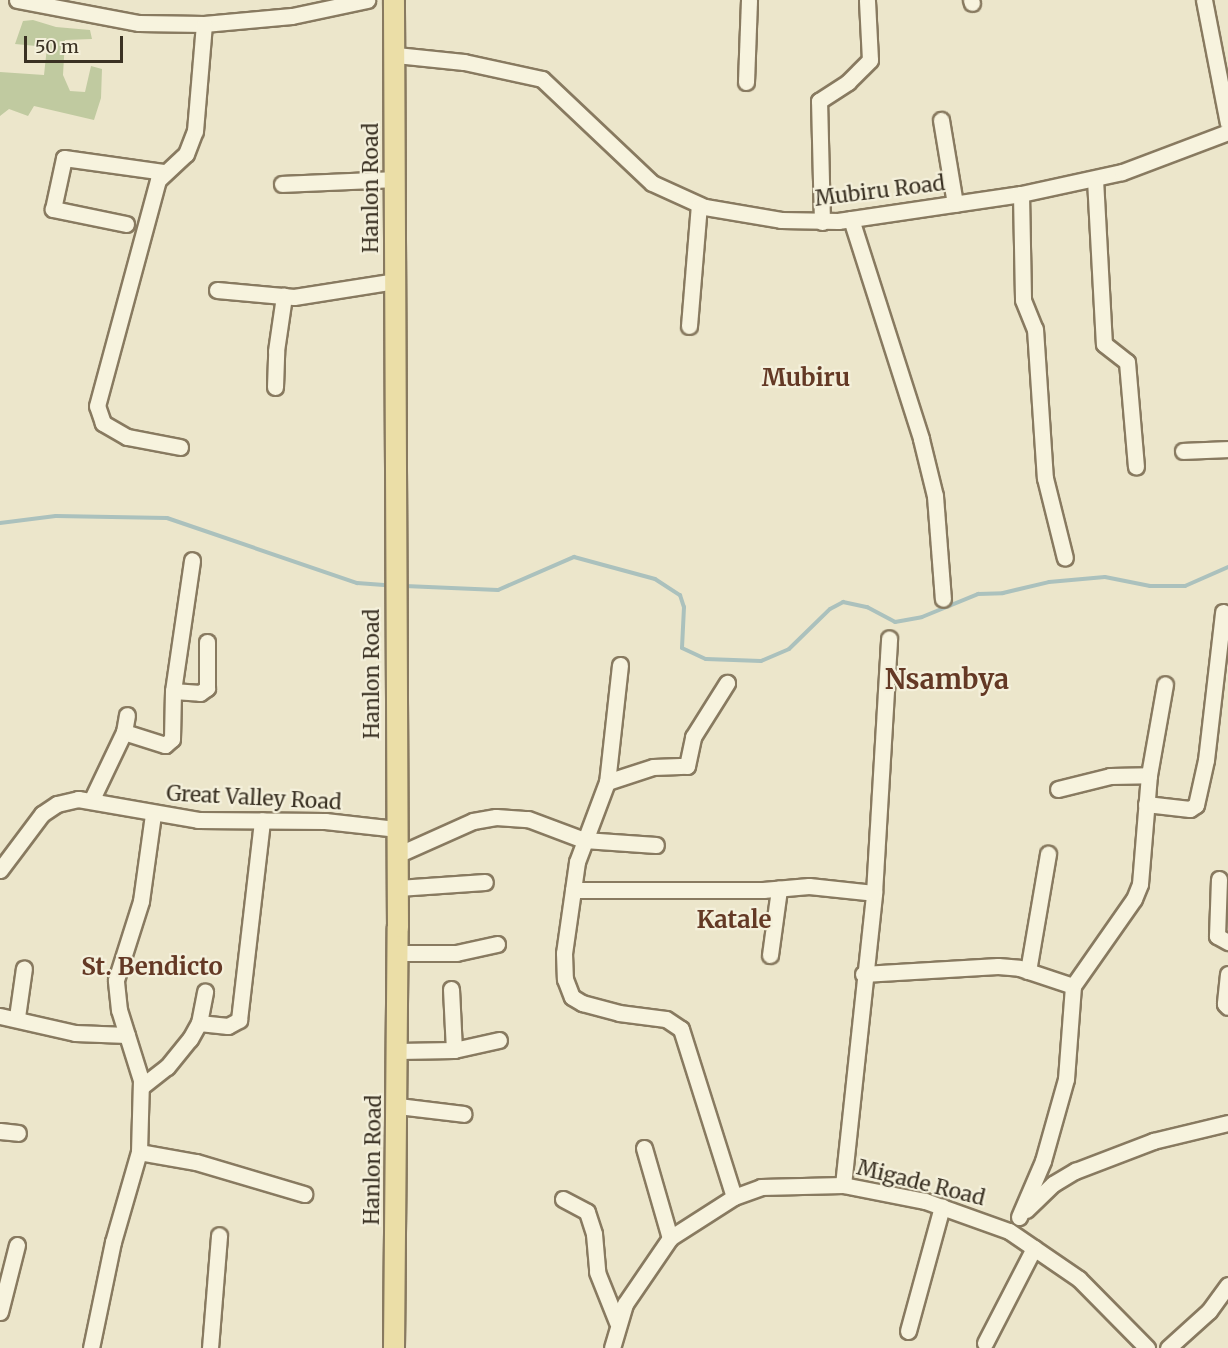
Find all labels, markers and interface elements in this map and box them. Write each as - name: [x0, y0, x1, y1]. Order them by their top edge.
- scale bar: [27, 24, 126, 62]
- text: 50 m: [35, 35, 79, 58]
- street label: Hanlon Road: [358, 123, 384, 253]
- street label: Mubiru Road: [813, 171, 947, 211]
- district label: Mubiru: [762, 364, 850, 392]
- street label: Hanlon Road: [359, 609, 385, 739]
- district label: Nsambya: [885, 664, 1009, 696]
- street label: Great Valley Road: [166, 781, 342, 815]
- district label: Katale: [697, 906, 771, 934]
- district label: St. Bendicto: [81, 953, 223, 981]
- street label: Hanlon Road: [359, 1095, 387, 1225]
- street label: Migade Road: [854, 1155, 988, 1211]

